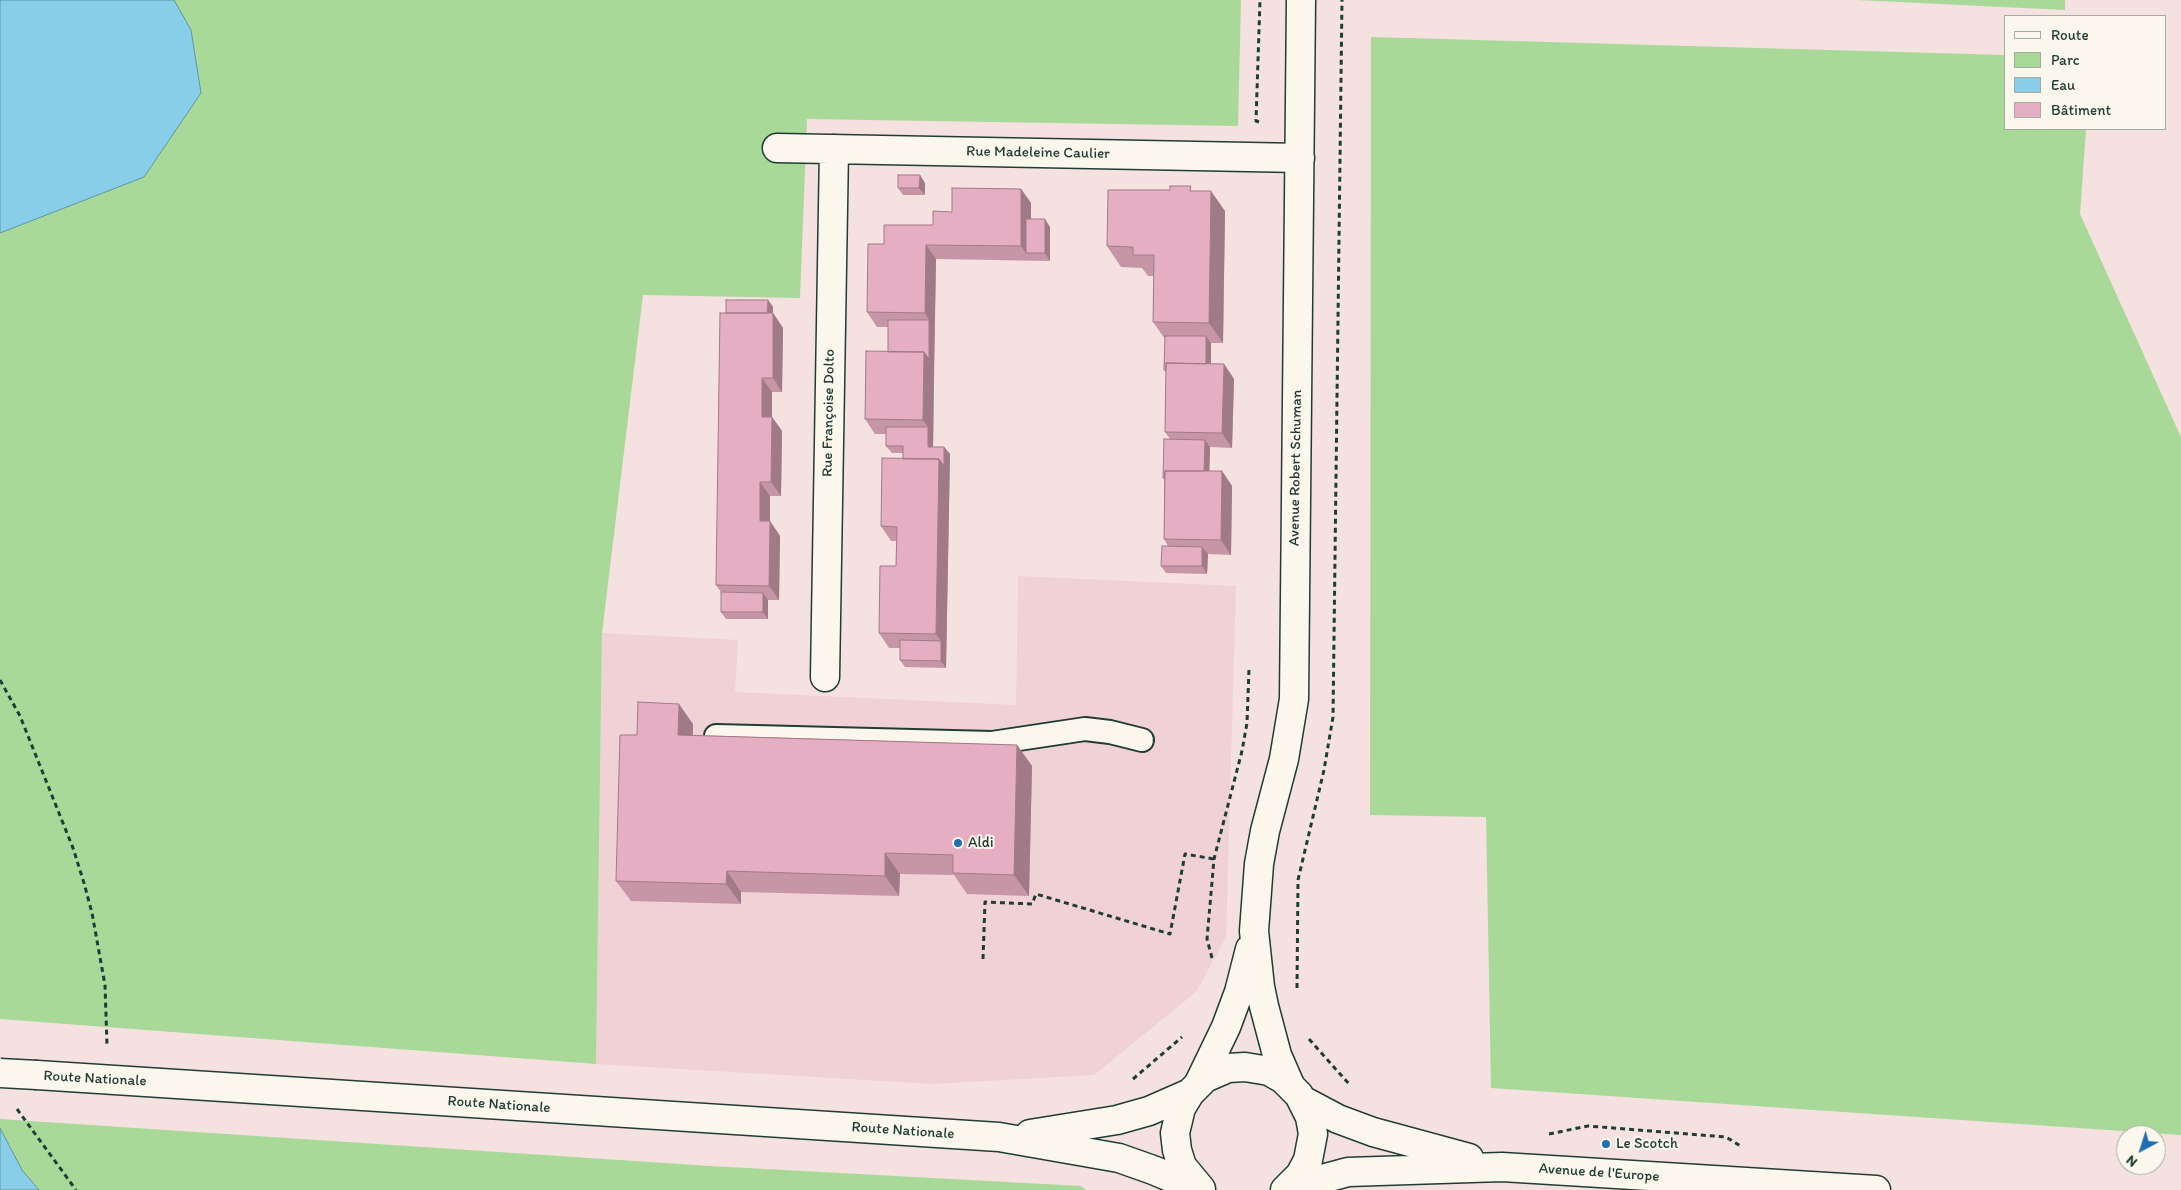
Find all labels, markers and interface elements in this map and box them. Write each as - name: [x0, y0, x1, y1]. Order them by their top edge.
- legend: [2004, 15, 2166, 130]
- text: Route: [2051, 26, 2089, 44]
- text: Parc: [2051, 51, 2080, 69]
- text: Eau: [2051, 76, 2075, 94]
- text: Bâtiment: [2051, 101, 2111, 119]
- street label: Rue Madeleine Caulier: [966, 143, 1110, 163]
- street label: Rue Françoise Dolto: [819, 349, 839, 477]
- street label: Avenue Robert Schuman: [1286, 390, 1306, 546]
- place label: Aldi: [968, 834, 994, 852]
- marker: Aldi: [952, 837, 964, 849]
- street label: Route Nationale: [43, 1067, 147, 1091]
- street label: Route Nationale: [447, 1092, 551, 1118]
- street label: Route Nationale: [851, 1118, 955, 1144]
- north arrow: [2116, 1125, 2166, 1175]
- place label: Le Scotch: [1616, 1135, 1678, 1153]
- marker: Le Scotch: [1600, 1138, 1612, 1150]
- text: N: [2123, 1152, 2141, 1171]
- street label: Avenue de l'Europe: [1538, 1160, 1660, 1186]

